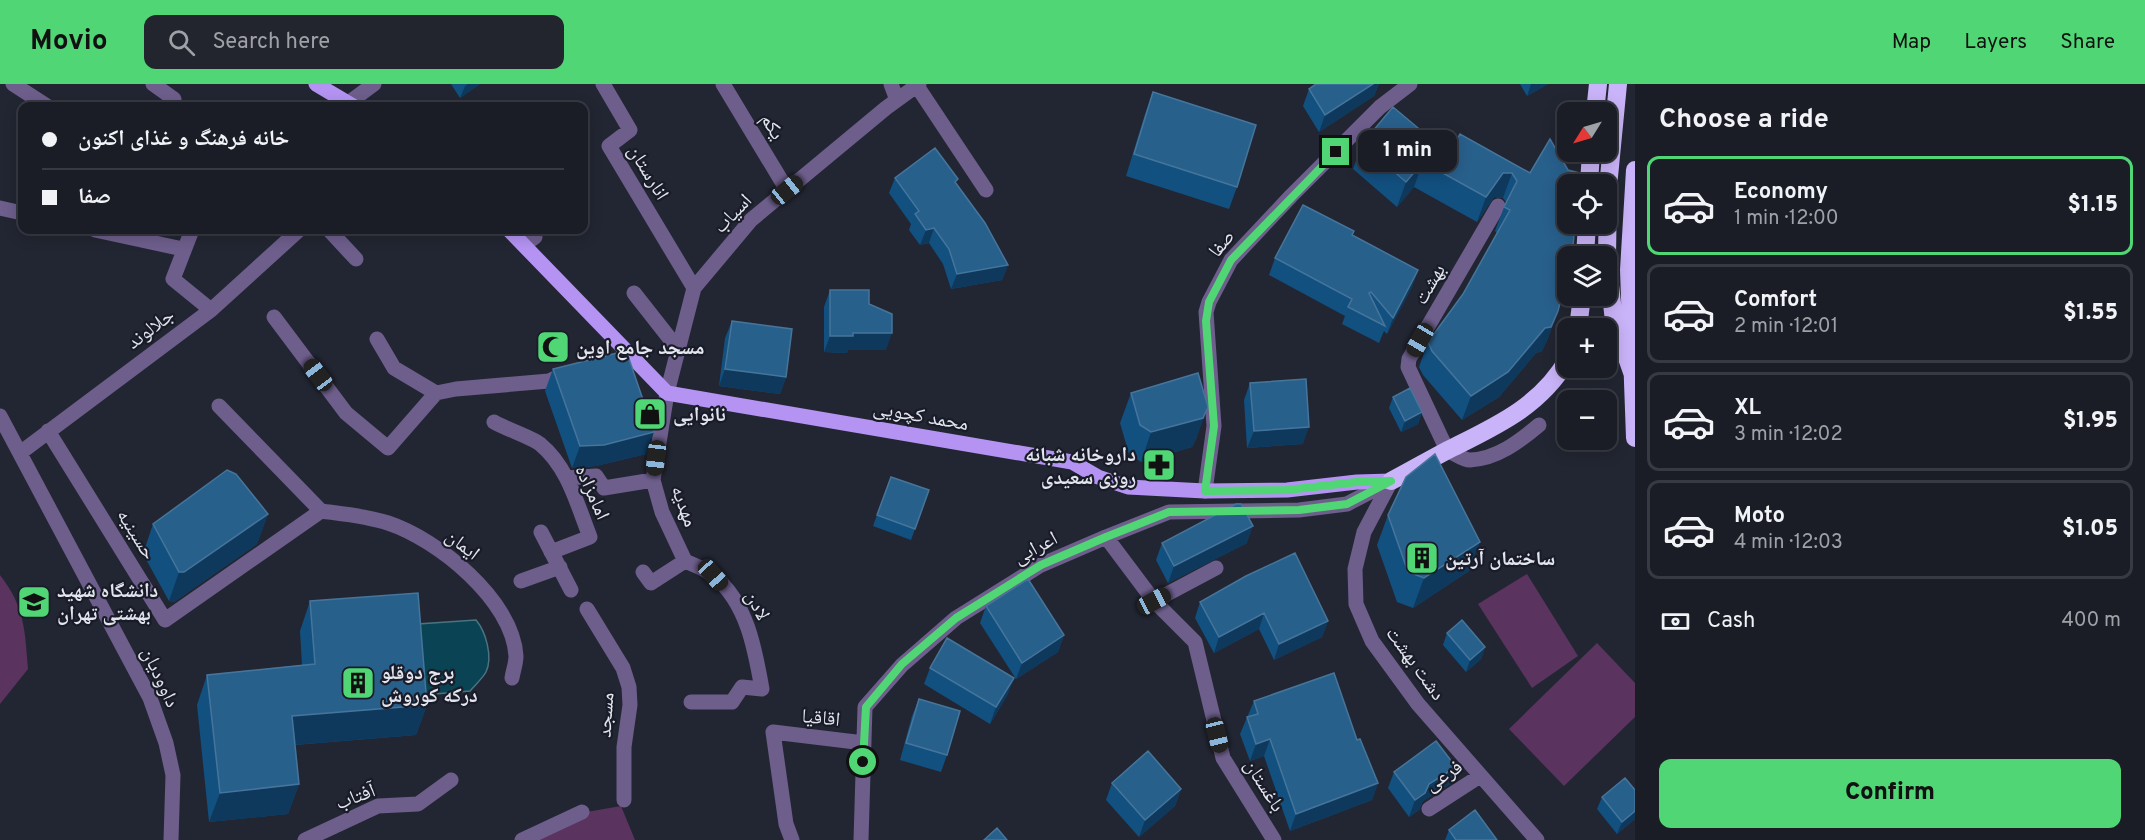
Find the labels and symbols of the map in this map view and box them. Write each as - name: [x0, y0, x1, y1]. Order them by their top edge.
- north arrow: [1557, 102, 1617, 162]
- street label: یکم: [753, 109, 789, 145]
- callout: 1 min: [1357, 131, 1456, 173]
- route end: [1322, 138, 1349, 165]
- street label: انارستان: [621, 141, 674, 206]
- car: [767, 172, 807, 208]
- street label: اسیاب: [708, 189, 759, 240]
- street label: صفا: [1203, 225, 1242, 264]
- street label: بهشت: [1409, 260, 1453, 310]
- street label: جلالوند: [122, 303, 181, 356]
- car: [1403, 320, 1437, 360]
- mosque icon: مسجد جامع اوین: [535, 329, 571, 365]
- place label: مسجد جامع اوین: [576, 336, 704, 362]
- car: [300, 355, 336, 395]
- shop icon: نانوایی: [632, 396, 668, 432]
- street label: محمد کچویی: [871, 396, 970, 438]
- place label: نانوایی: [673, 403, 726, 429]
- car: [645, 439, 667, 477]
- place label: داروخانه شبانه روزی سعیدی: [1025, 443, 1136, 492]
- pharmacy icon: داروخانه شبانه روزی سعیدی: [1141, 447, 1177, 483]
- street label: امامزاده: [568, 461, 615, 524]
- street label: مهدیه: [664, 482, 703, 531]
- street label: حسینیه: [110, 505, 161, 566]
- street label: ایمان: [439, 524, 484, 567]
- street label: اعرابی: [1009, 526, 1063, 571]
- building icon: ساختمان آرتین: [1404, 540, 1440, 576]
- place label: ساختمان آرتین: [1445, 547, 1555, 573]
- car: [694, 556, 732, 594]
- place label: دانشگاه شهید بهشتی تهران: [57, 579, 158, 628]
- school or university icon: دانشگاه شهید بهشتی تهران: [16, 584, 52, 620]
- car: [1134, 585, 1174, 617]
- street label: لادن: [738, 586, 775, 625]
- street label: دشت بهشت: [1379, 622, 1450, 706]
- street label: داوودیان: [134, 643, 184, 712]
- place label: برج دوقلو درکه کوروش: [381, 661, 478, 710]
- building icon: برج دوقلو درکه کوروش: [340, 665, 376, 701]
- street label: مسجد: [592, 692, 622, 739]
- street label: اقاقیا: [800, 704, 841, 734]
- car: [1204, 715, 1230, 755]
- route start: [849, 748, 876, 775]
- street label: باغستان: [1237, 755, 1290, 818]
- street label: فرعی: [1420, 755, 1468, 799]
- street label: آفتاب: [332, 778, 380, 817]

